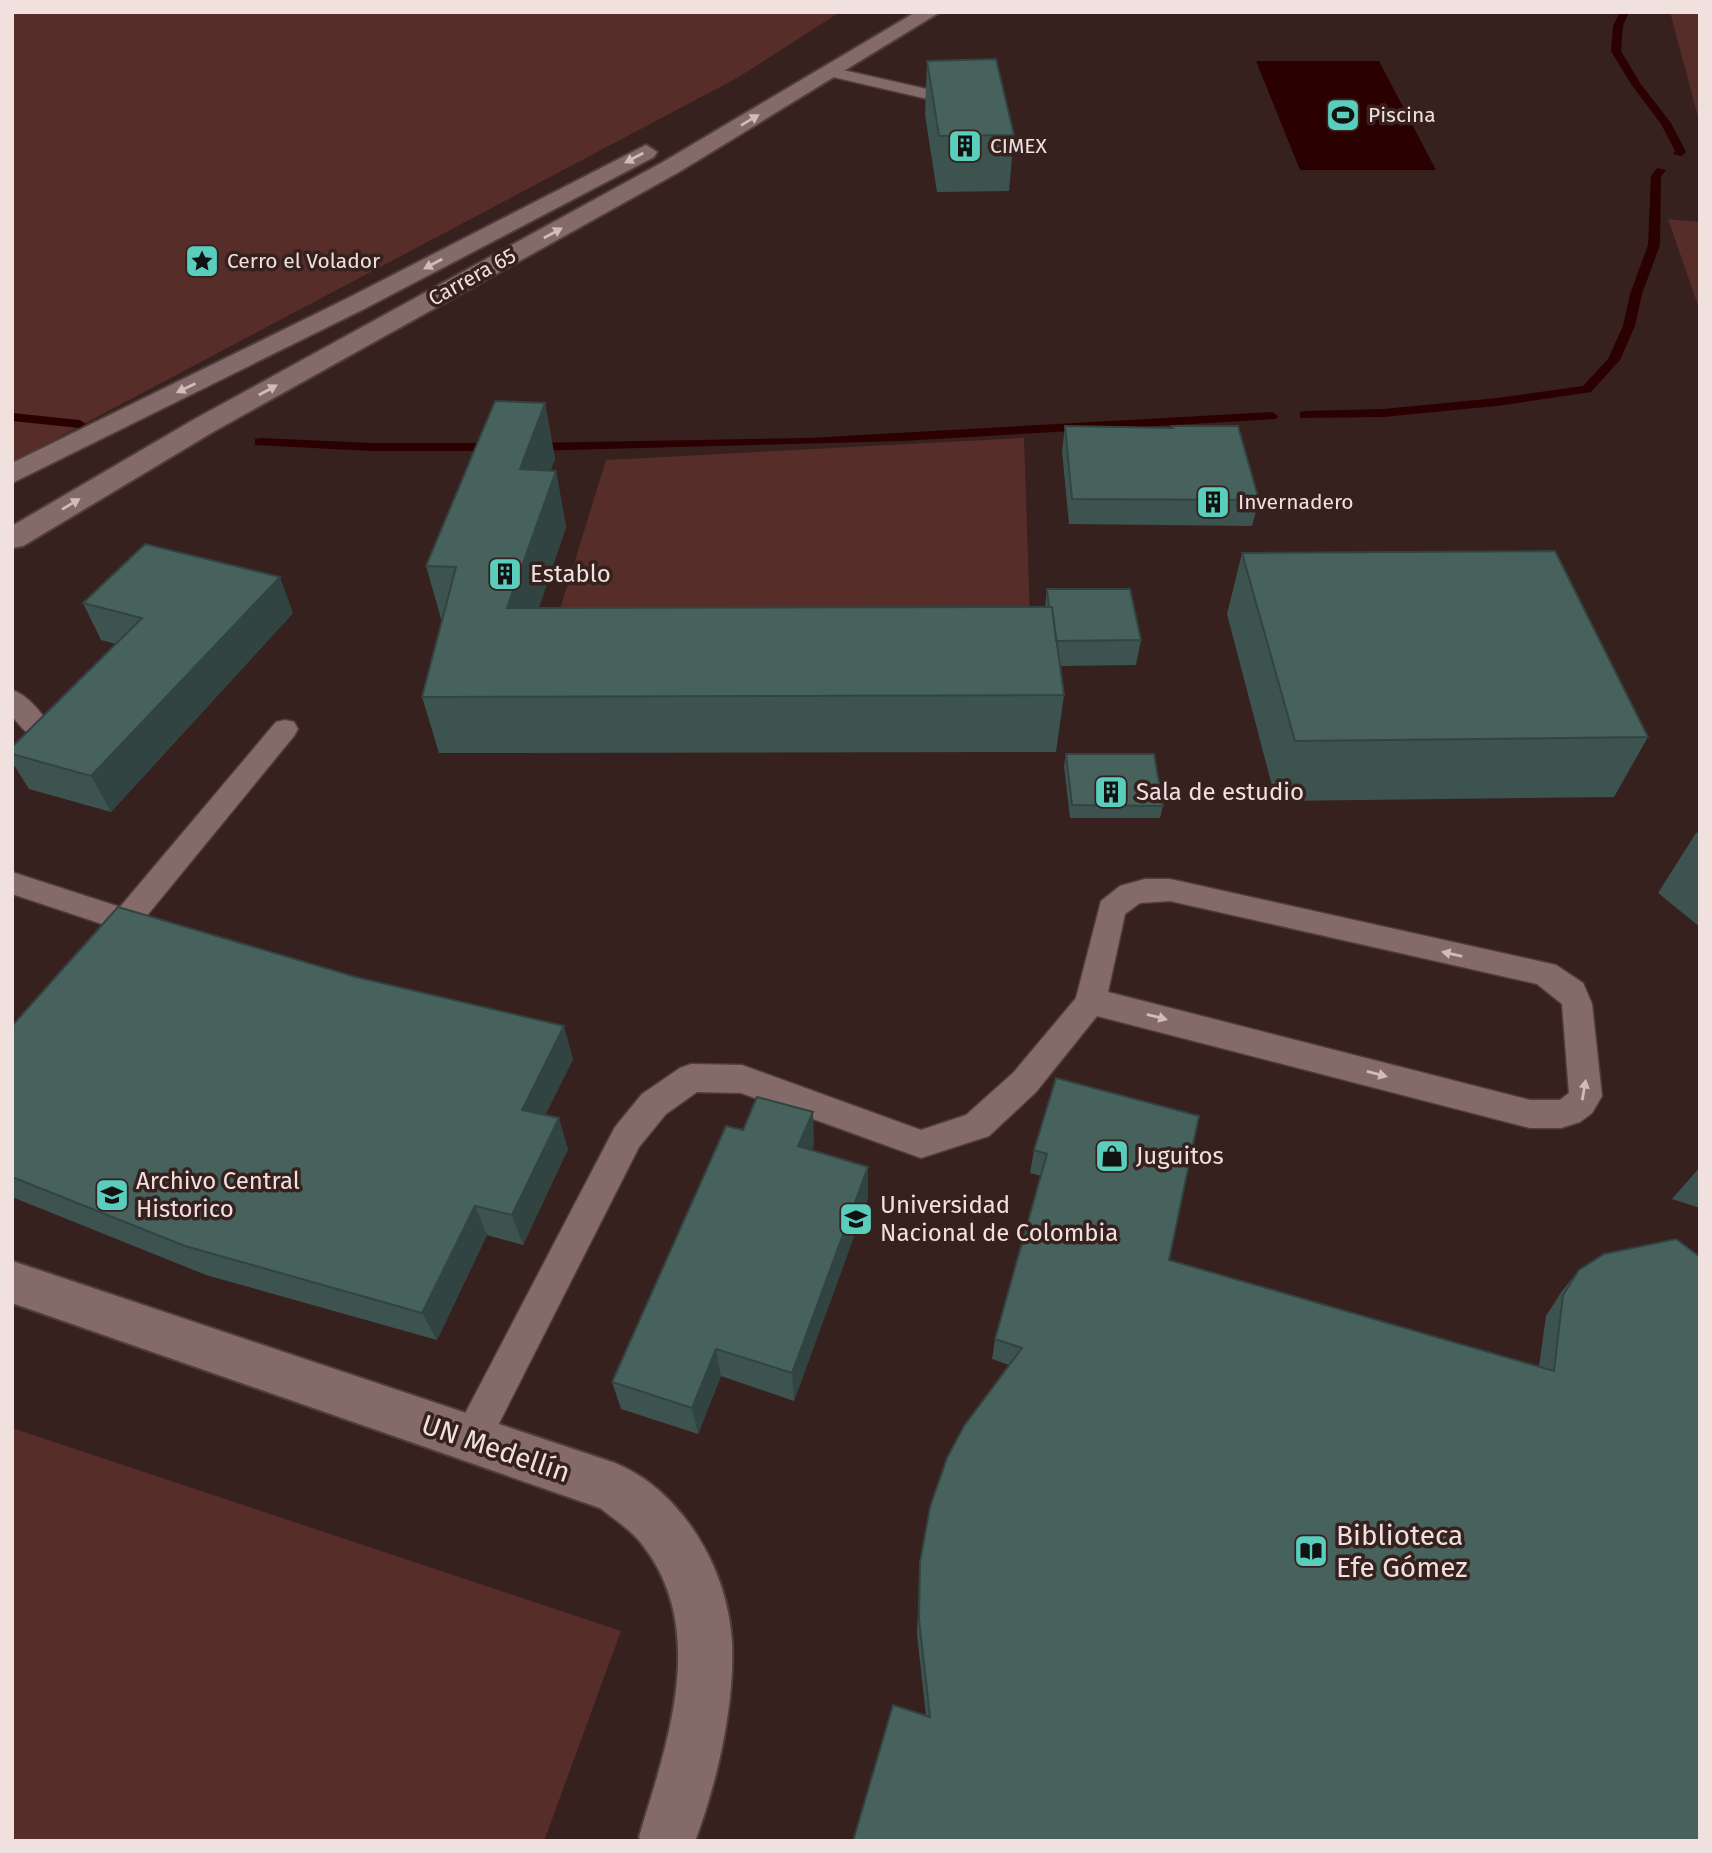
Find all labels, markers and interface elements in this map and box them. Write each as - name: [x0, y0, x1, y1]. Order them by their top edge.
- sports icon: Piscina: [1324, 96, 1362, 134]
- place label: Piscina: [1368, 102, 1436, 128]
- one-way arrow: [741, 114, 760, 126]
- building icon: CIMEX: [946, 127, 984, 165]
- place label: CIMEX: [990, 133, 1048, 159]
- one-way arrow: [624, 152, 644, 164]
- one-way arrow: [543, 227, 562, 239]
- place icon: Cerro el Volador: [183, 242, 221, 280]
- street label: Carrera 65: [424, 242, 520, 312]
- place label: Cerro el Volador: [227, 248, 380, 274]
- one-way arrow: [423, 258, 443, 269]
- one-way arrow: [176, 382, 196, 394]
- one-way arrow: [258, 384, 277, 396]
- building icon: Invernadero: [1194, 483, 1232, 521]
- place label: Invernadero: [1238, 489, 1354, 515]
- one-way arrow: [61, 498, 80, 510]
- building icon: Establo: [486, 555, 524, 593]
- place label: Establo: [530, 560, 611, 588]
- building icon: Sala de estudio: [1092, 773, 1130, 811]
- place label: Sala de estudio: [1136, 778, 1304, 806]
- one-way arrow: [1441, 948, 1463, 959]
- one-way arrow: [1146, 1012, 1168, 1023]
- one-way arrow: [1366, 1069, 1388, 1080]
- one-way arrow: [1579, 1079, 1590, 1101]
- shop icon: Juguitos: [1093, 1137, 1131, 1175]
- place label: Juguitos: [1136, 1142, 1224, 1170]
- place label: Archivo Central Historico: [136, 1167, 300, 1223]
- school or university icon: Archivo Central Historico: [93, 1176, 131, 1214]
- place label: Universidad Nacional de Colombia: [880, 1191, 1118, 1247]
- school or university icon: Universidad Nacional de Colombia: [837, 1200, 875, 1238]
- street label: UN Medellín: [417, 1408, 574, 1489]
- place label: Biblioteca Efe Gómez: [1336, 1519, 1468, 1584]
- library icon: Biblioteca Efe Gómez: [1292, 1532, 1330, 1570]

